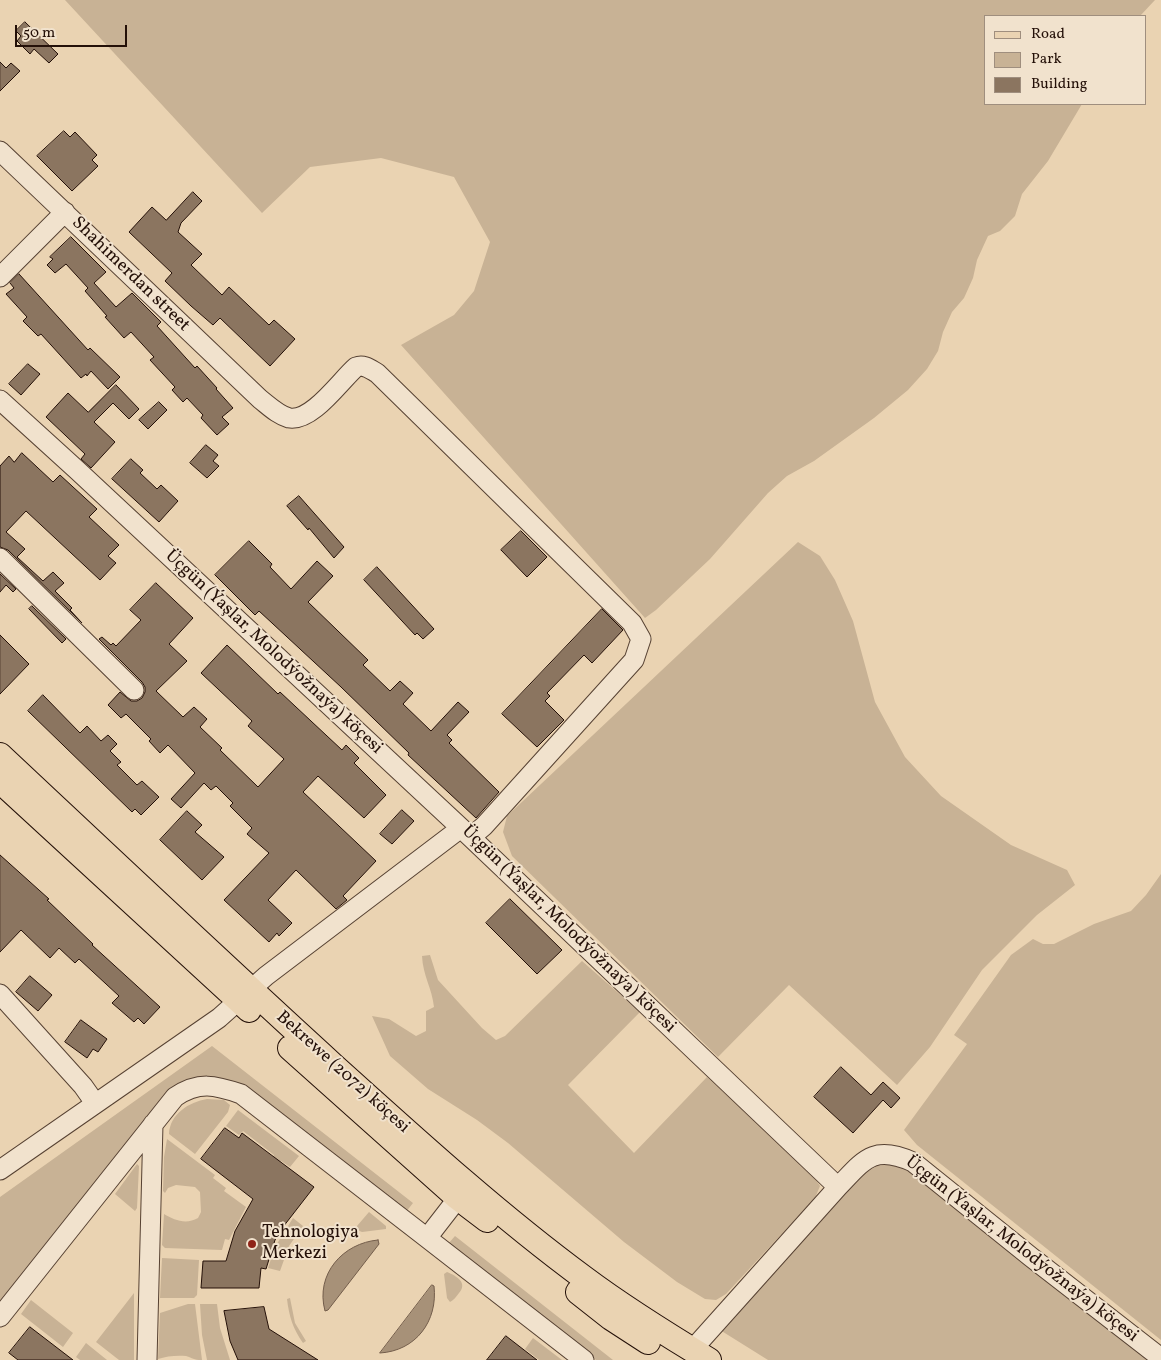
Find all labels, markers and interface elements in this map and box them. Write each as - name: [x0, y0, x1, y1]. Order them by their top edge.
- scale bar: [18, 15, 130, 47]
- legend: [984, 15, 1146, 105]
- text: 50 m: [23, 23, 55, 44]
- text: Road: [1031, 24, 1065, 45]
- text: Park: [1031, 49, 1062, 70]
- text: Building: [1031, 74, 1087, 95]
- street label: Shahimerdan street: [66, 213, 194, 337]
- street label: Üçgün (Ýaşlar, Molodýožnaýa) köçesi: [160, 546, 386, 760]
- street label: Üçgün (Ýaşlar, Molodýožnaýa) köçesi: [456, 822, 680, 1038]
- street label: Bekrewe (2072) köçesi: [271, 1007, 413, 1139]
- street label: Üçgün (Ýaşlar, Molodýožnaýa) köçesi: [900, 1152, 1142, 1348]
- place label: Tehnologiya Merkezi: [262, 1223, 359, 1266]
- marker: Tehnologiya Merkezi: [246, 1238, 258, 1250]

